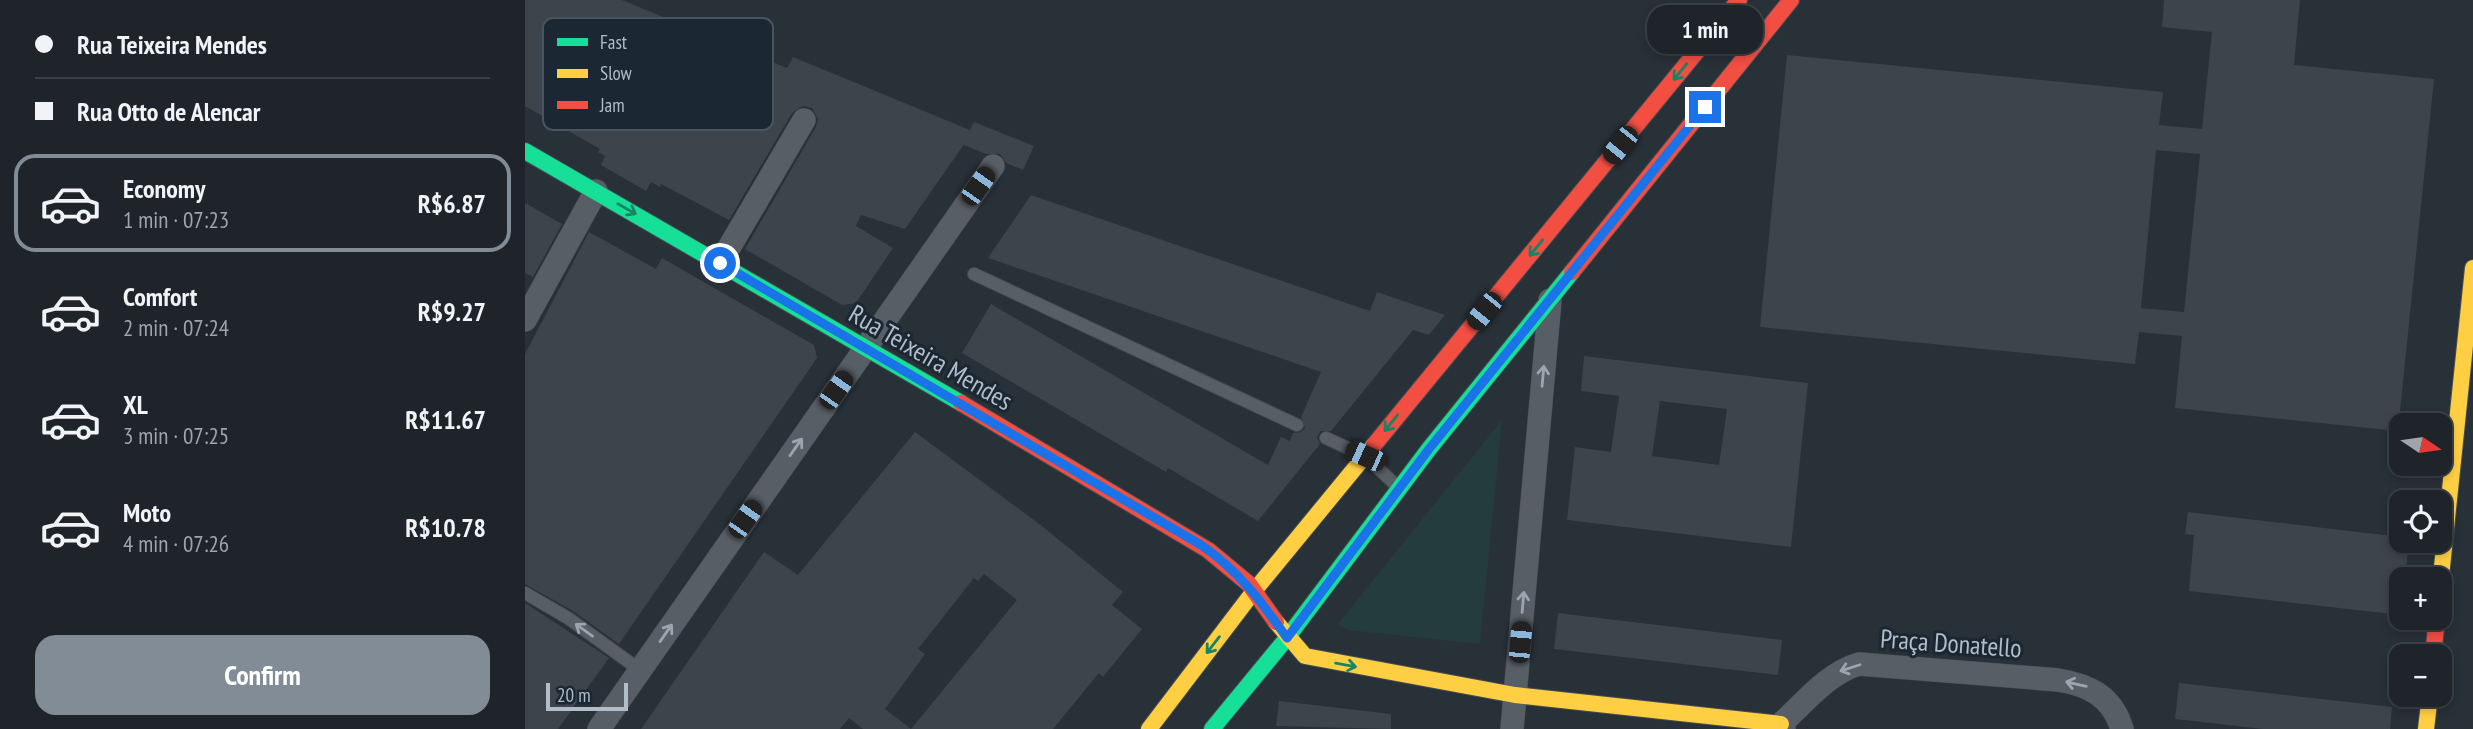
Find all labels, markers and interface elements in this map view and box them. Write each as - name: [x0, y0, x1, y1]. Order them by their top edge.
- callout: 1 min: [1647, 6, 1763, 55]
- text: 1 min: [1682, 15, 1728, 44]
- legend: [543, 18, 773, 130]
- text: Rua Teixeira Mendes: [77, 28, 267, 61]
- text: Fast: [600, 30, 628, 54]
- text: Slow: [600, 61, 633, 85]
- one-way arrow: [1672, 62, 1688, 80]
- route end: [1689, 91, 1721, 123]
- text: Jam: [599, 93, 625, 117]
- text: Rua Otto de Alencar: [77, 95, 260, 128]
- car: [1599, 122, 1642, 168]
- car: [958, 163, 999, 209]
- icon: car: [39, 172, 102, 235]
- text: Economy: [123, 172, 205, 205]
- text: R$6.87: [418, 187, 486, 220]
- one-way arrow: [616, 202, 636, 216]
- text: 1 min · 07:23: [123, 205, 229, 234]
- one-way arrow: [1528, 238, 1544, 256]
- route start: [704, 247, 736, 279]
- icon: car: [39, 280, 102, 343]
- text: Comfort: [123, 280, 197, 313]
- car: [1463, 288, 1506, 334]
- text: R$9.27: [418, 295, 486, 328]
- street label: Rua Teixeira Mendes: [843, 297, 1019, 417]
- text: 2 min · 07:24: [123, 313, 229, 342]
- one-way arrow: [1537, 365, 1550, 387]
- car: [816, 367, 857, 413]
- icon: car: [39, 388, 102, 451]
- text: XL: [123, 388, 148, 421]
- text: R$11.67: [405, 403, 486, 436]
- north arrow: [2389, 413, 2452, 476]
- map controls: [2389, 413, 2452, 707]
- one-way arrow: [1384, 414, 1399, 432]
- text: 3 min · 07:25: [123, 421, 229, 450]
- one-way arrow: [789, 438, 803, 457]
- car: [1342, 438, 1389, 474]
- button: locate: [2389, 490, 2452, 553]
- icon: car: [39, 496, 102, 559]
- text: Moto: [123, 496, 171, 529]
- car: [725, 496, 766, 542]
- text: R$10.78: [405, 511, 486, 544]
- text: 4 min · 07:26: [123, 529, 229, 558]
- button: +: [2389, 567, 2452, 630]
- one-way arrow: [1517, 591, 1530, 614]
- car: [1508, 620, 1533, 664]
- street label: Praça Donatello: [1879, 622, 2023, 664]
- one-way arrow: [575, 623, 594, 638]
- one-way arrow: [659, 624, 673, 643]
- button: Confirm: [35, 635, 490, 715]
- one-way arrow: [1205, 635, 1220, 654]
- button: −: [2389, 644, 2452, 707]
- one-way arrow: [1334, 659, 1357, 673]
- one-way arrow: [1840, 663, 1862, 675]
- one-way arrow: [2065, 676, 2088, 690]
- scale bar: [546, 680, 628, 712]
- text: 20 m: [557, 683, 591, 707]

